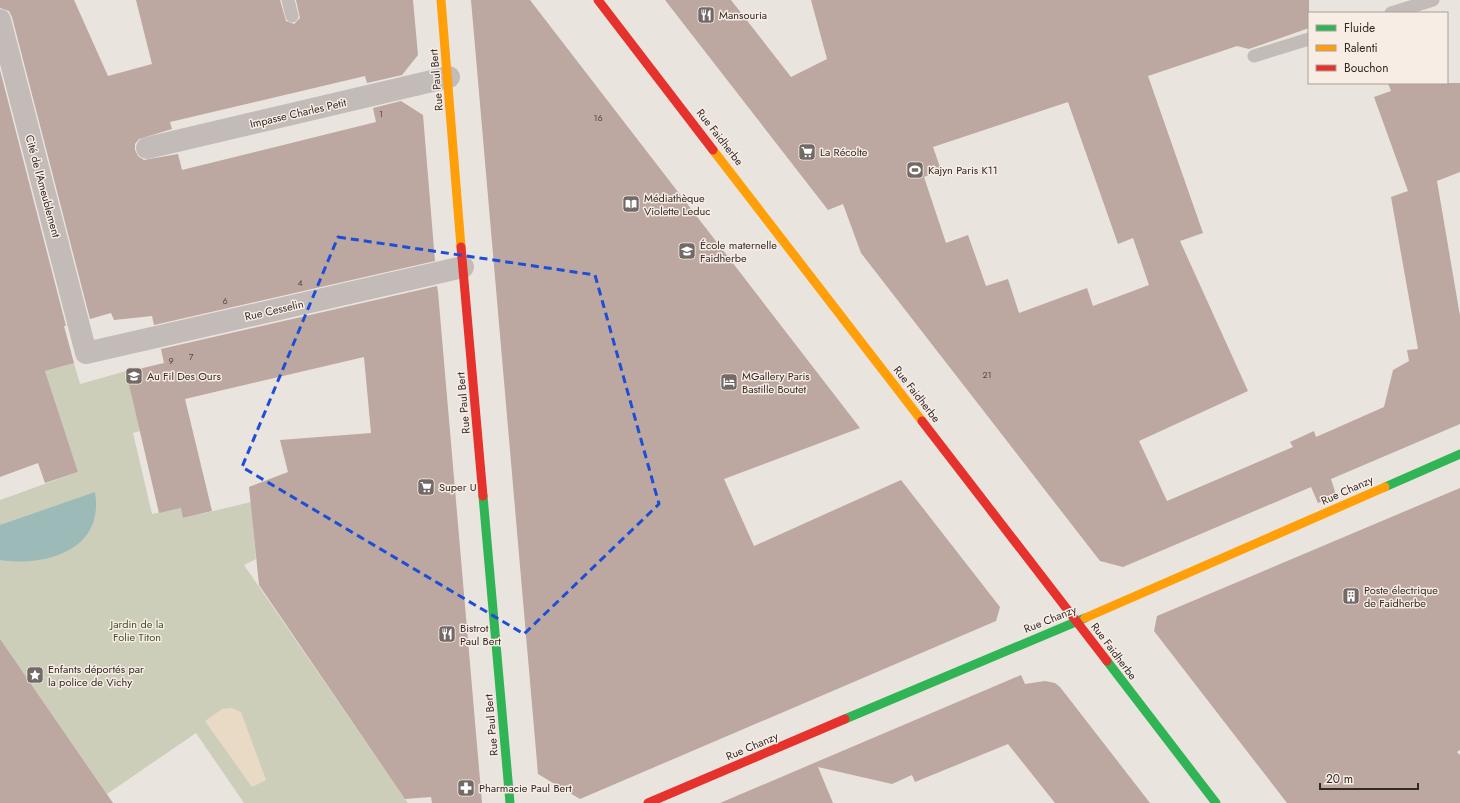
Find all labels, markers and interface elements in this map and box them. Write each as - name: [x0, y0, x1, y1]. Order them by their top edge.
- restaurant icon: Mansouria: [696, 5, 716, 25]
- place label: Mansouria: [719, 7, 767, 23]
- legend: [1308, 12, 1448, 84]
- text: Fluide: [1344, 19, 1375, 37]
- text: Ralenti: [1344, 39, 1378, 57]
- street label: Rue Paul Bert: [425, 48, 447, 111]
- text: Bouchon: [1344, 59, 1388, 77]
- street label: Impasse Charles Petit: [248, 94, 348, 132]
- street label: Rue Faidherbe: [693, 105, 747, 169]
- house number: 1: [379, 107, 383, 120]
- house number: 16: [593, 111, 603, 124]
- street label: Cité de l'Ameublement: [22, 133, 64, 239]
- supermarket icon: La Récolte: [797, 142, 817, 162]
- place label: La Récolte: [820, 144, 868, 160]
- sports icon: Kajyn Paris K11: [905, 160, 925, 180]
- place label: Kajyn Paris K11: [928, 162, 998, 178]
- place label: Médiathèque Violette Leduc: [644, 190, 710, 219]
- library icon: Médiathèque Violette Leduc: [621, 194, 641, 214]
- place label: École maternelle Faidherbe: [700, 237, 777, 266]
- school or university icon: École maternelle Faidherbe: [677, 241, 697, 261]
- house number: 4: [297, 276, 303, 289]
- house number: 6: [222, 294, 228, 307]
- street label: Rue Cesselin: [243, 295, 305, 325]
- house number: 7: [189, 350, 194, 363]
- house number: 9: [168, 354, 174, 367]
- street label: Rue Faidherbe: [890, 362, 944, 426]
- school or university icon: Au Fil Des Ours: [124, 366, 144, 386]
- place label: Au Fil Des Ours: [147, 368, 221, 384]
- place label: MGallery Paris Bastille Boutet: [742, 368, 810, 397]
- house number: 21: [982, 368, 992, 381]
- street label: Rue Paul Bert: [452, 371, 474, 434]
- hotel icon: MGallery Paris Bastille Boutet: [719, 372, 739, 392]
- street label: Rue Chanzy: [1318, 471, 1376, 509]
- supermarket icon: Super U: [416, 477, 436, 497]
- place label: Super U: [439, 479, 477, 495]
- place label: Poste électrique de Faidherbe: [1364, 582, 1438, 611]
- building icon: Poste électrique de Faidherbe: [1341, 586, 1361, 606]
- street label: Rue Chanzy: [1021, 601, 1079, 637]
- park label: Jardin de la Folie Titon: [109, 616, 163, 645]
- street label: Rue Faidherbe: [1087, 619, 1141, 683]
- place label: Bistrot Paul Bert: [460, 620, 501, 649]
- restaurant icon: Bistrot Paul Bert: [437, 624, 457, 644]
- place label: Enfants déportés par la police de Vichy: [48, 661, 144, 690]
- place icon: Enfants déportés par la police de Vichy: [25, 665, 45, 685]
- street label: Rue Paul Bert: [480, 693, 502, 756]
- street label: Rue Chanzy: [723, 728, 781, 764]
- scale bar: [1320, 765, 1418, 791]
- text: 20 m: [1326, 770, 1353, 788]
- pharmacy icon: Pharmacie Paul Bert: [456, 778, 476, 798]
- place label: Pharmacie Paul Bert: [479, 780, 572, 796]

